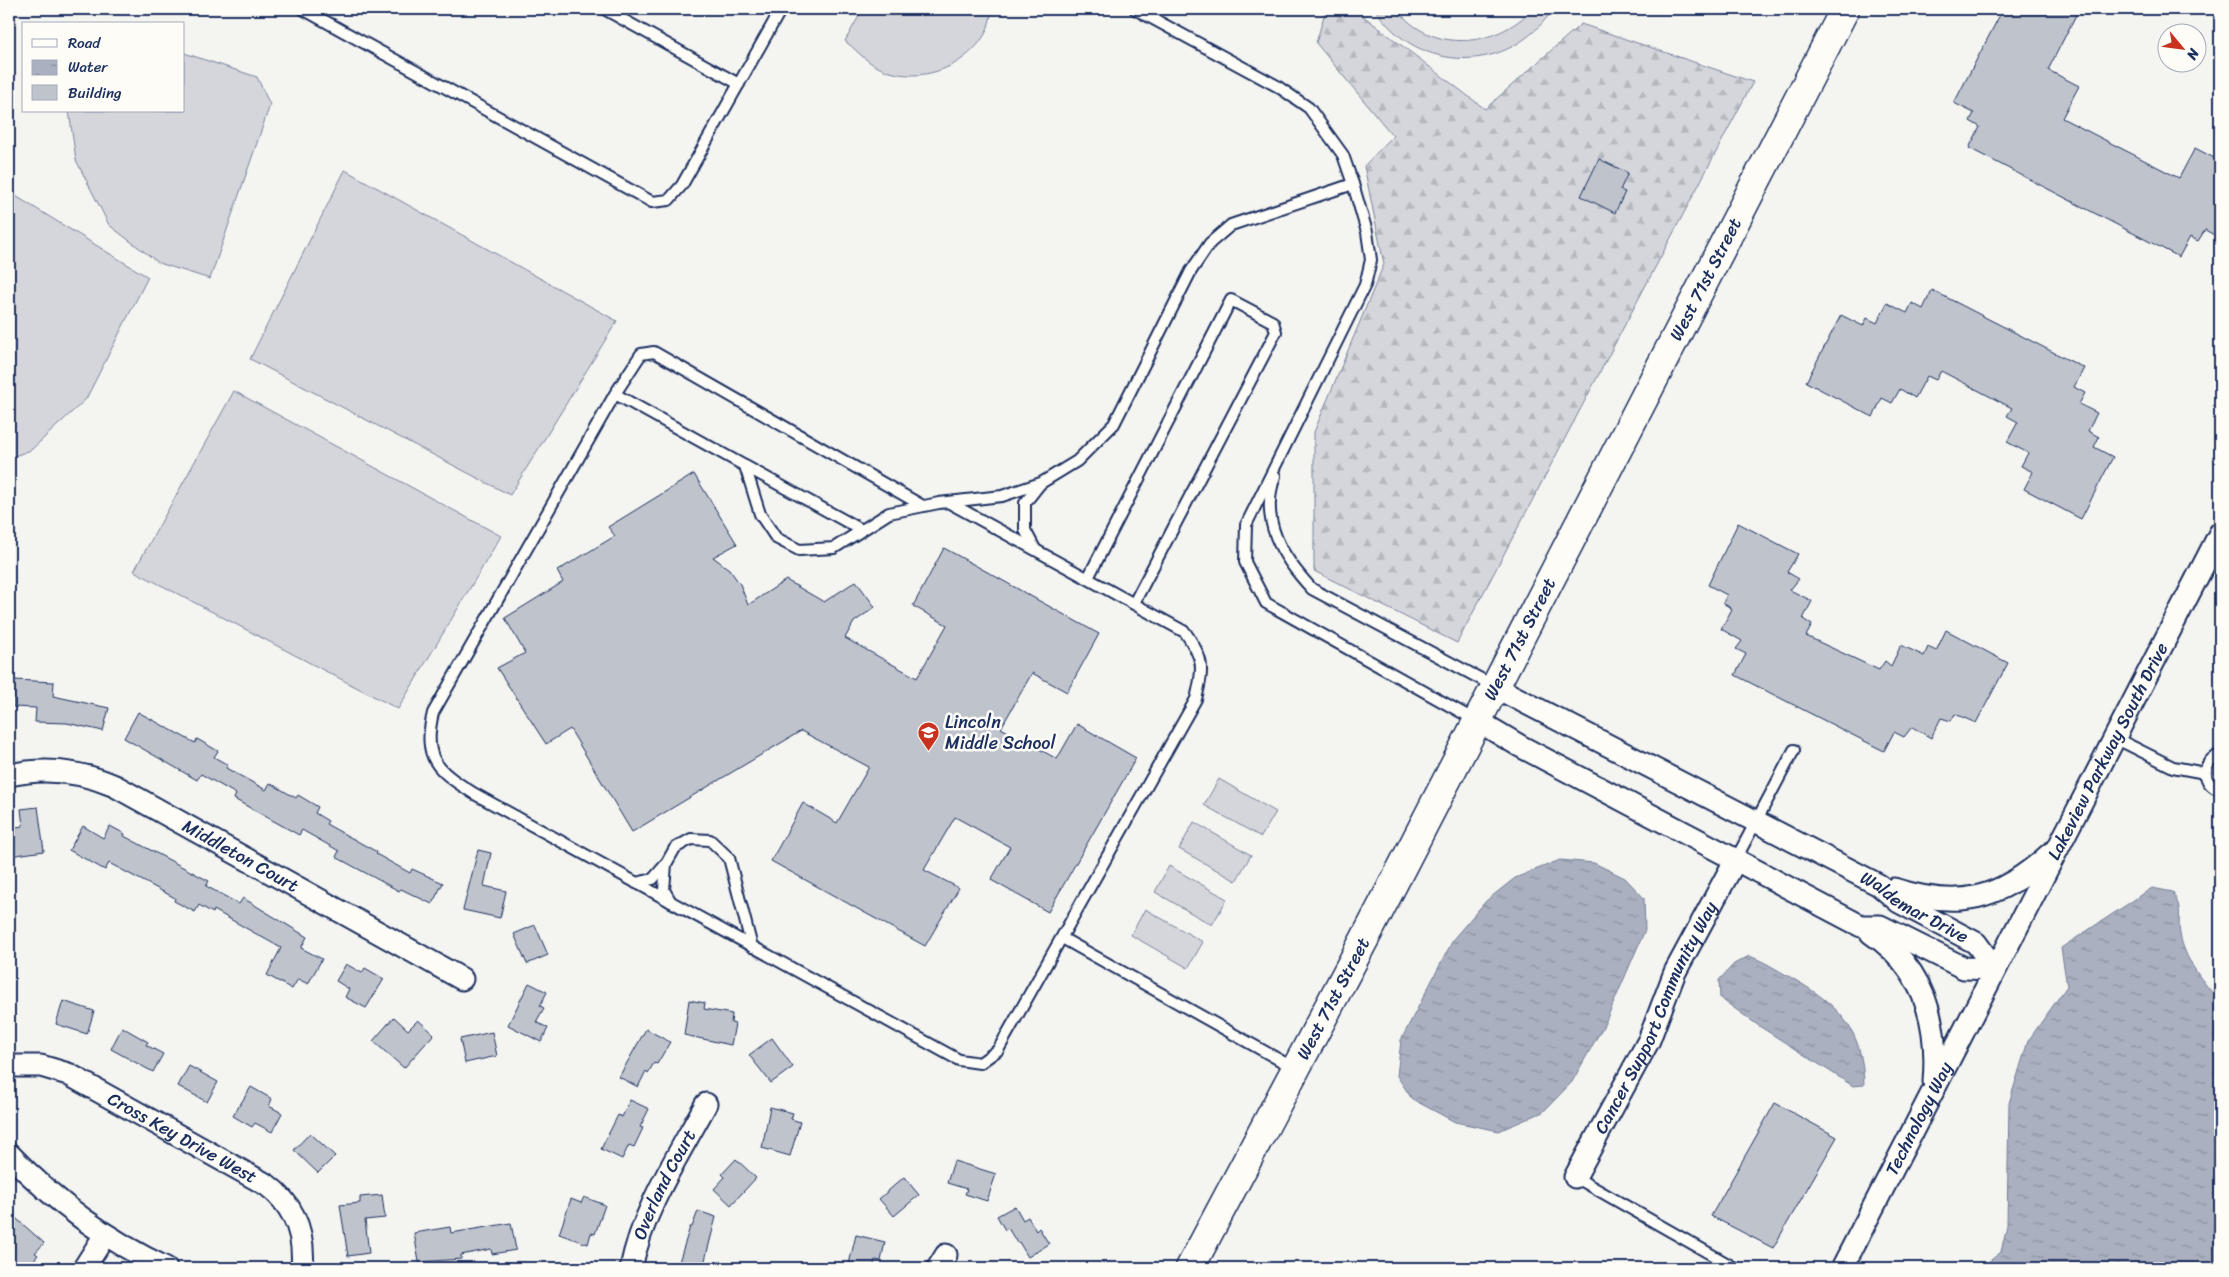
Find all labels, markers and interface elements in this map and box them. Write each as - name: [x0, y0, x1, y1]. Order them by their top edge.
- legend: [22, 22, 185, 112]
- north arrow: [2156, 22, 2206, 72]
- text: Road: [68, 30, 101, 56]
- text: N: [2180, 43, 2207, 65]
- text: Water: [68, 54, 108, 80]
- text: Building: [68, 80, 122, 106]
- street label: West 71st Street: [1660, 212, 1751, 347]
- street label: West 71st Street: [1474, 572, 1565, 706]
- street label: Lakeview Parkway South Drive: [2038, 637, 2177, 866]
- place label: Lincoln Middle School: [945, 706, 1056, 759]
- school or university icon: Lincoln Middle School: [917, 720, 941, 751]
- street label: Middleton Court: [176, 810, 305, 901]
- street label: Waldemar Drive: [1854, 862, 1974, 952]
- street label: Cancer Support Community Way: [1585, 895, 1727, 1140]
- street label: West 71st Street: [1287, 931, 1379, 1066]
- street label: Technology Way: [1876, 1055, 1962, 1181]
- street label: Cross Key Drive West: [101, 1083, 263, 1192]
- street label: Overland Court: [624, 1123, 705, 1244]

